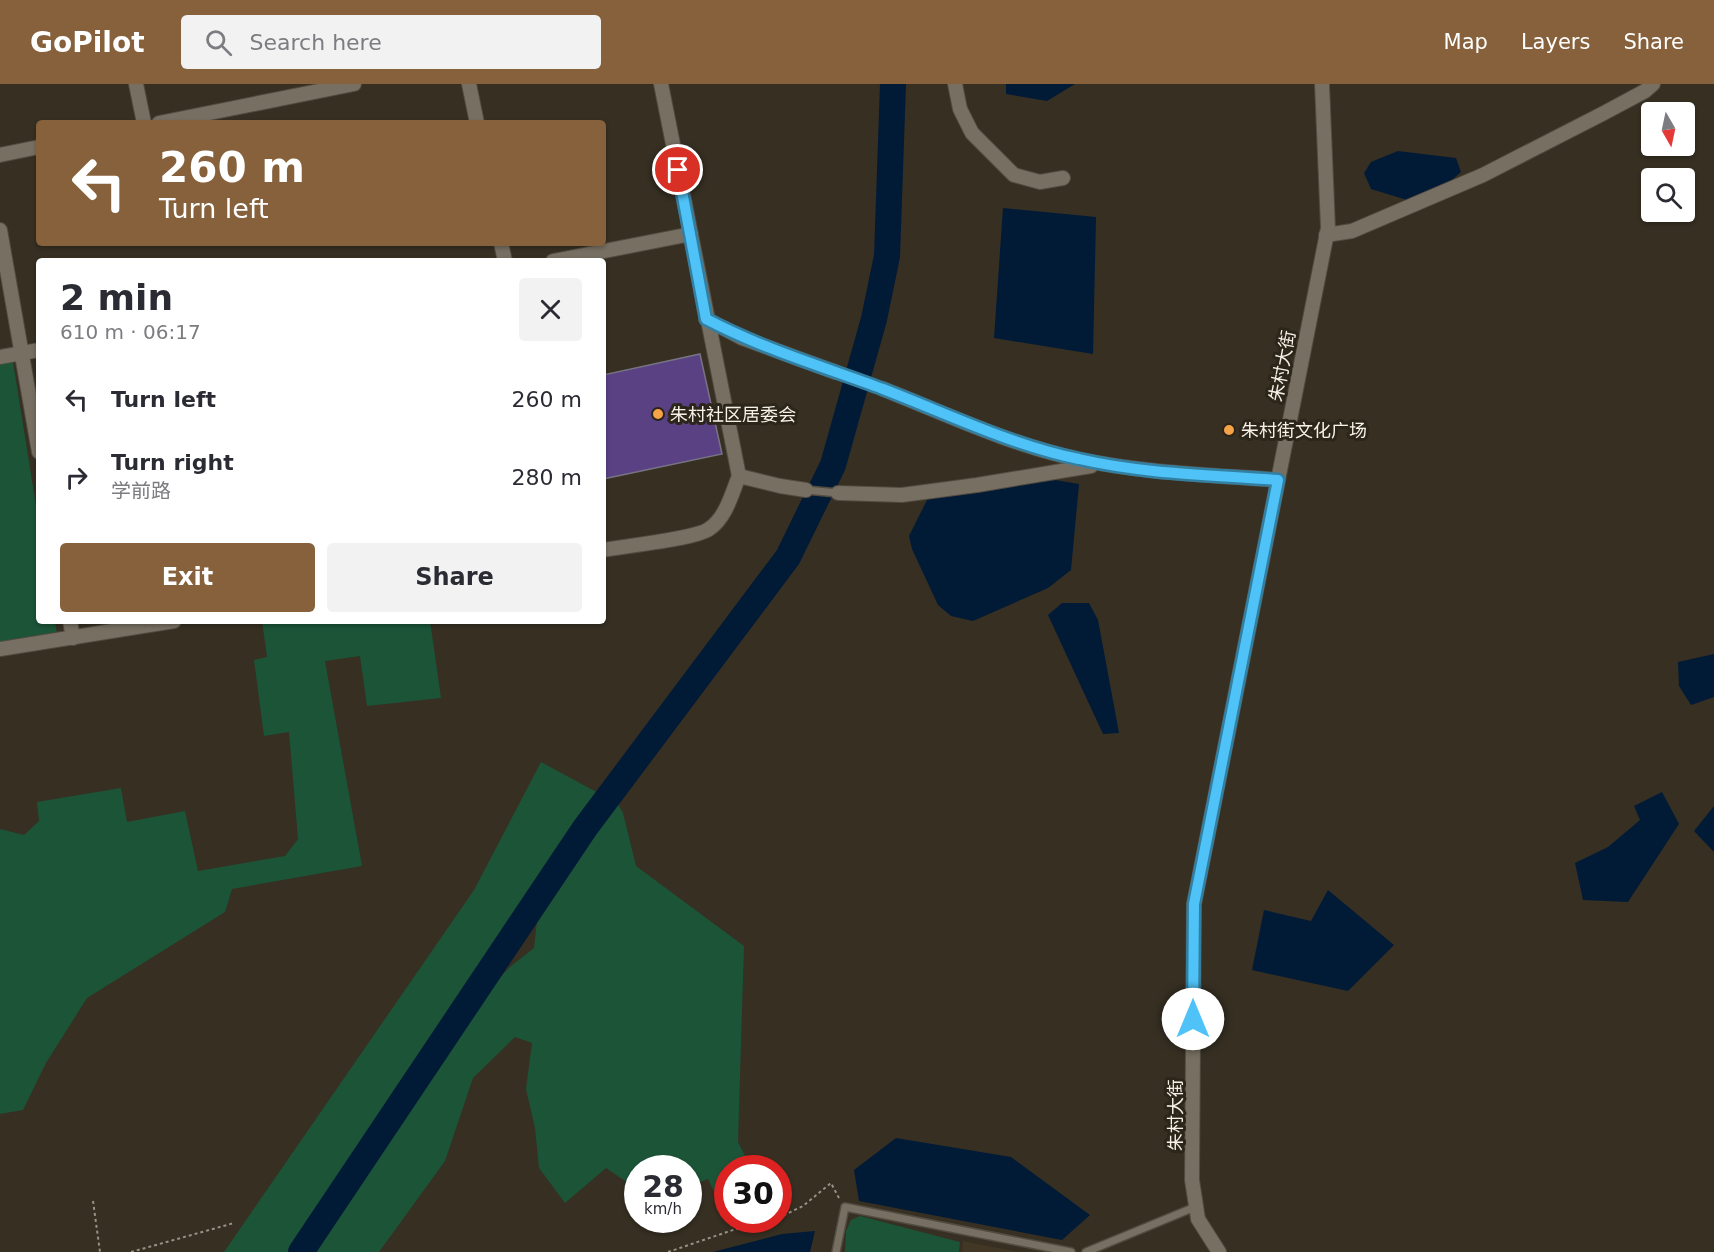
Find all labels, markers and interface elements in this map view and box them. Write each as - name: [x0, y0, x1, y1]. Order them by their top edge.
- search box: [181, 15, 601, 69]
- text: GoPilot: [30, 26, 145, 59]
- icon: search: [202, 26, 235, 59]
- text: Search here: [250, 30, 382, 55]
- text: Map: [1444, 30, 1488, 54]
- text: Layers: [1521, 30, 1590, 54]
- text: Share: [1623, 30, 1684, 54]
- north arrow: [1641, 102, 1695, 156]
- map controls: [1641, 102, 1695, 222]
- text: 260 m: [159, 143, 305, 192]
- icon: left: [60, 144, 138, 222]
- pin: [652, 144, 703, 195]
- icon: arrive: [661, 153, 694, 186]
- button: search: [1641, 168, 1695, 222]
- text: Turn left: [159, 193, 269, 224]
- text: 2 min: [60, 277, 173, 318]
- button: close: [519, 278, 582, 341]
- text: 610 m · 06:17: [60, 320, 201, 344]
- street label: 朱村大街: [1265, 329, 1299, 403]
- icon: left: [60, 383, 93, 416]
- text: Turn left: [111, 387, 216, 412]
- text: 260 m: [512, 387, 582, 412]
- place label: 朱村社区居委会: [670, 404, 796, 425]
- marker: 朱村社区居委会: [651, 407, 665, 421]
- place label: 朱村街文化广场: [1241, 420, 1367, 441]
- marker: 朱村街文化广场: [1222, 423, 1236, 437]
- text: Turn right: [111, 450, 234, 475]
- icon: right: [60, 461, 93, 494]
- text: 280 m: [512, 465, 582, 490]
- text: 学前路: [111, 479, 171, 503]
- button: Exit: [60, 543, 315, 612]
- button: Share: [327, 543, 582, 612]
- position arrow: [1161, 987, 1225, 1051]
- street label: 朱村大街: [1165, 1079, 1186, 1151]
- speed limit sign: 30: [714, 1155, 792, 1233]
- text: 28: [642, 1169, 684, 1204]
- text: km/h: [644, 1200, 682, 1218]

